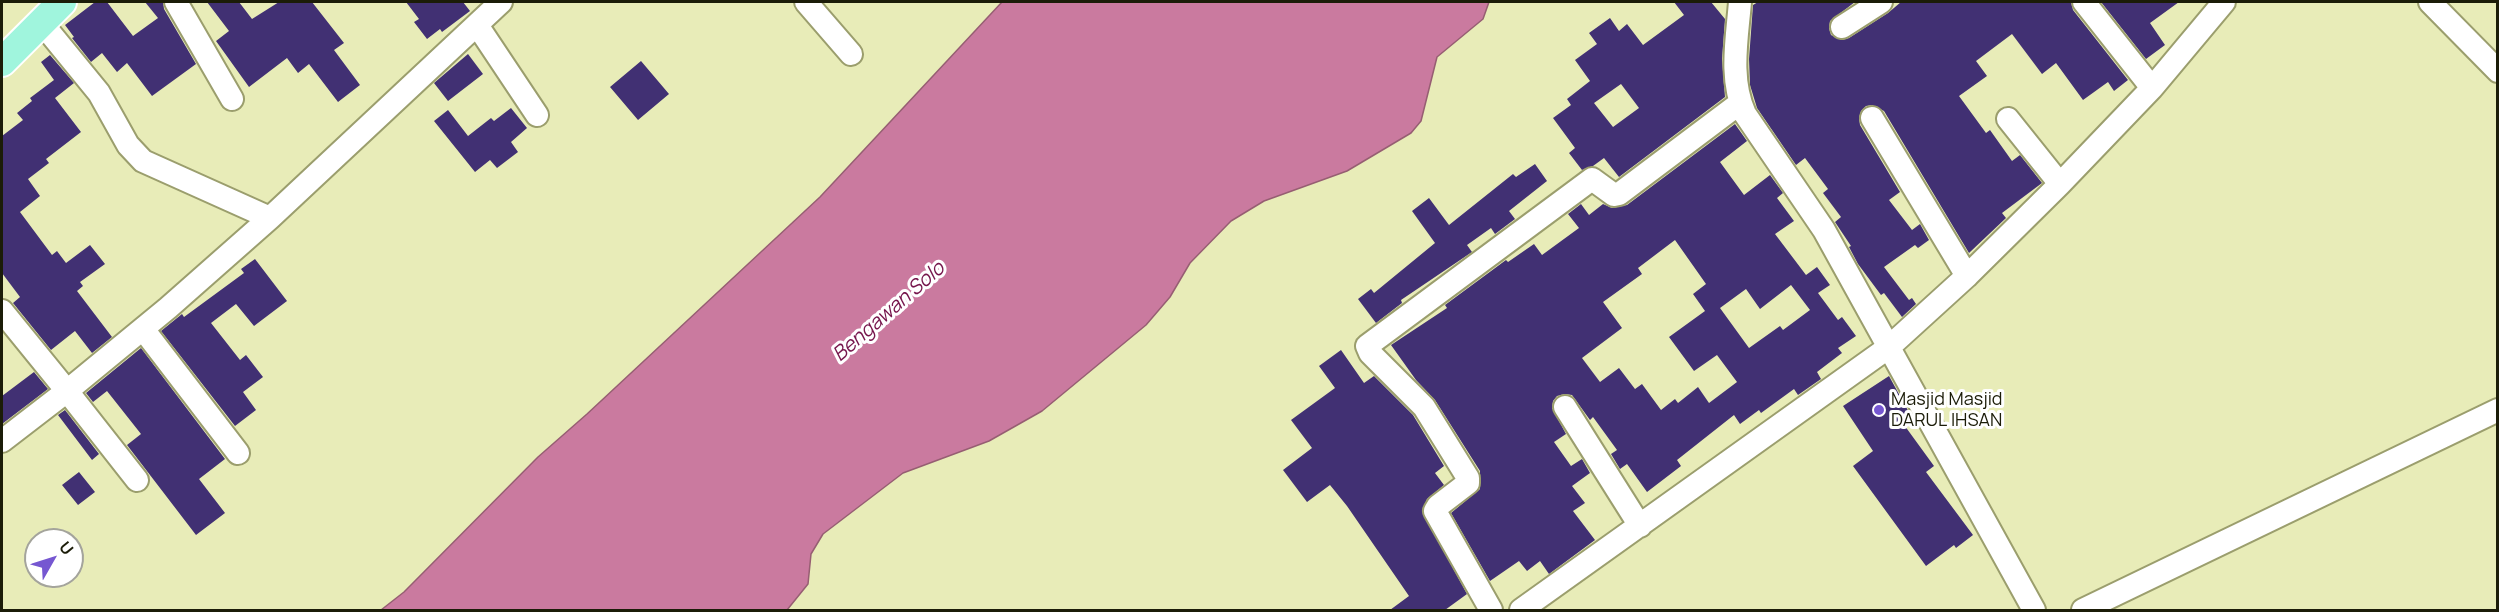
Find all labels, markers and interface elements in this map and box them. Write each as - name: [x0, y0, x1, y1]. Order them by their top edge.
- water label: Bengawan Solo: [828, 257, 950, 367]
- place label: Masjid Masjid DARUL IHSAN: [1891, 389, 2003, 432]
- marker: Masjid Masjid DARUL IHSAN: [1872, 403, 1886, 417]
- north arrow: [24, 528, 84, 588]
- text: U: [54, 537, 79, 559]

